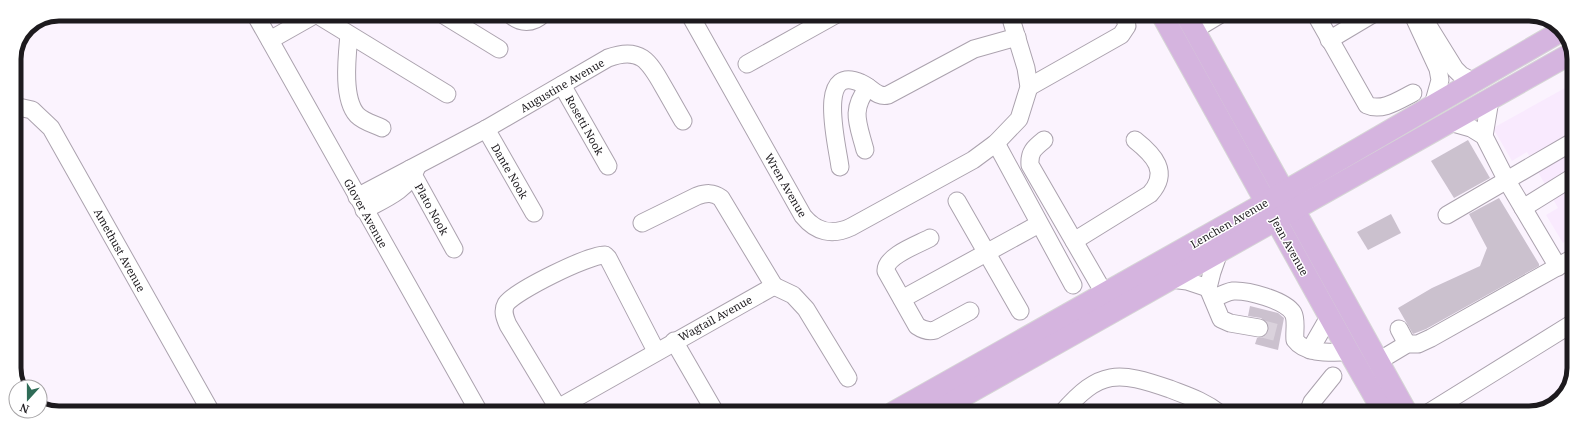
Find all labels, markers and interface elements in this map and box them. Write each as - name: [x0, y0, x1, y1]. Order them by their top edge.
- street label: Augustine Avenue: [517, 55, 607, 115]
- street label: Rosetti Nook: [562, 92, 608, 158]
- street label: Dante Nook: [488, 141, 532, 202]
- street label: Wren Avenue: [762, 150, 811, 220]
- street label: Glover Avenue: [341, 176, 391, 250]
- street label: Plato Nook: [412, 180, 453, 238]
- street label: Lenchen Avenue: [1187, 195, 1271, 251]
- street label: Amethust Avenue: [91, 206, 149, 294]
- street label: Jean Avenue: [1267, 213, 1312, 278]
- street label: Wagtail Avenue: [675, 292, 755, 344]
- north arrow: [8, 379, 48, 419]
- text: N: [17, 400, 31, 417]

